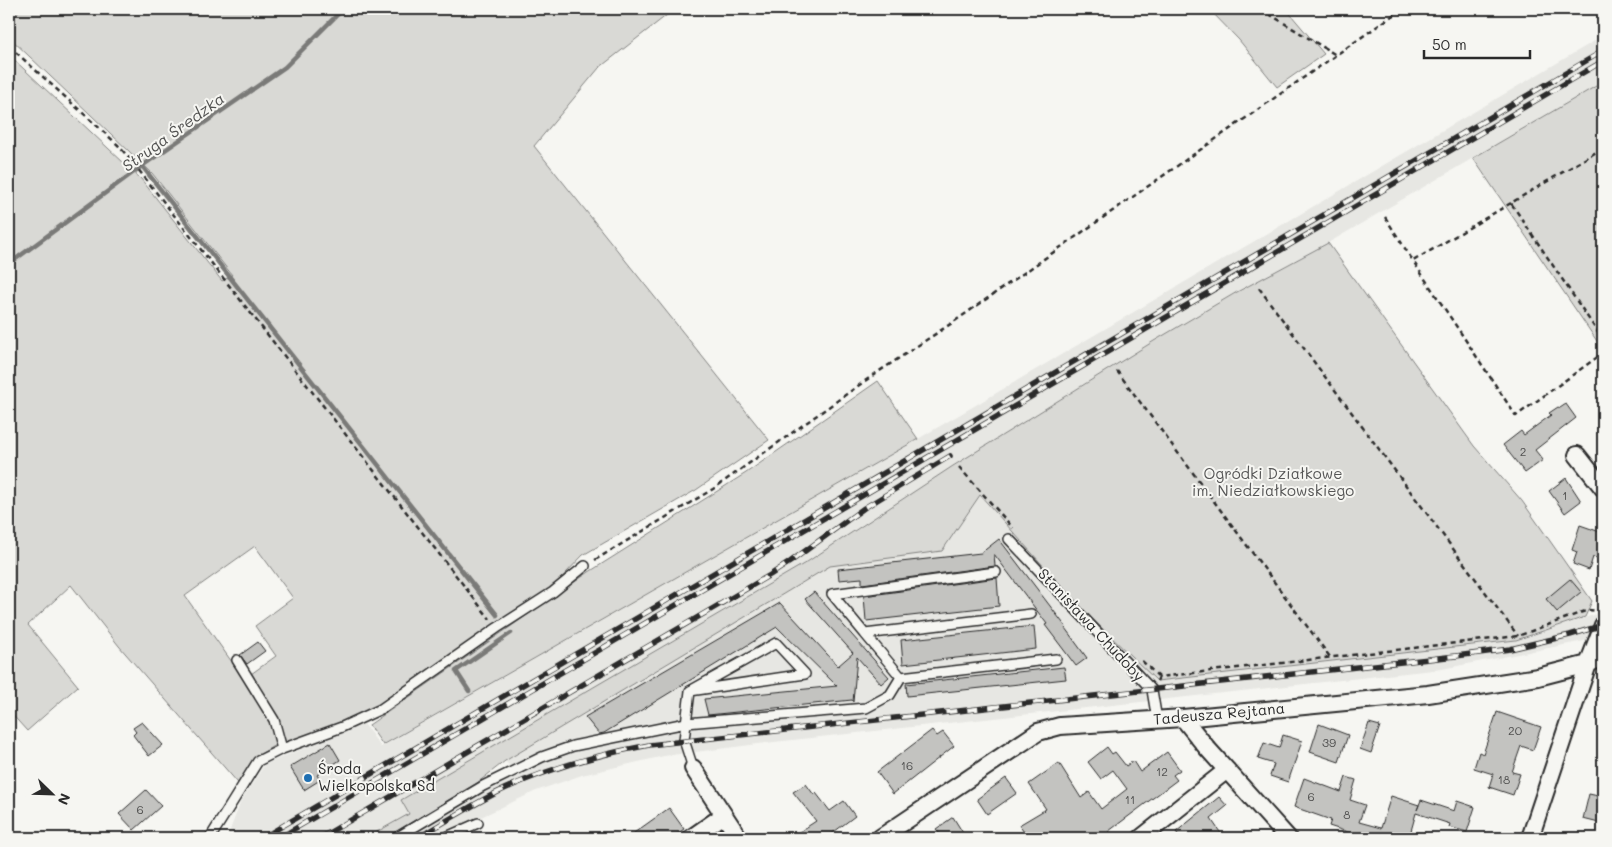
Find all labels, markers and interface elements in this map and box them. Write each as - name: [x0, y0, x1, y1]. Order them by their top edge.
- scale bar: [1424, 28, 1531, 60]
- text: 50 m: [1432, 34, 1467, 54]
- water label: Struga Średzka: [117, 87, 228, 176]
- house number: 2: [1520, 443, 1526, 459]
- park label: Ogródki Działkowe im. Niedziałkowskiego: [1192, 463, 1354, 500]
- house number: 1: [1562, 487, 1568, 503]
- street label: Stanisława Chudoby: [1034, 564, 1149, 685]
- street label: Tadeusza Rejtana: [1152, 697, 1286, 729]
- house number: 20: [1508, 722, 1523, 738]
- house number: 39: [1322, 734, 1336, 750]
- house number: 16: [901, 757, 913, 773]
- place label: Środa Wielkopolska Sd: [318, 758, 435, 795]
- house number: 12: [1156, 763, 1168, 779]
- north arrow: [28, 770, 78, 820]
- house number: 18: [1498, 771, 1510, 787]
- marker: Środa Wielkopolska Sd: [302, 772, 314, 784]
- house number: 6: [1307, 788, 1315, 804]
- text: N: [54, 791, 75, 808]
- house number: 11: [1125, 791, 1135, 807]
- house number: 6: [136, 801, 144, 817]
- house number: 8: [1343, 806, 1351, 822]

